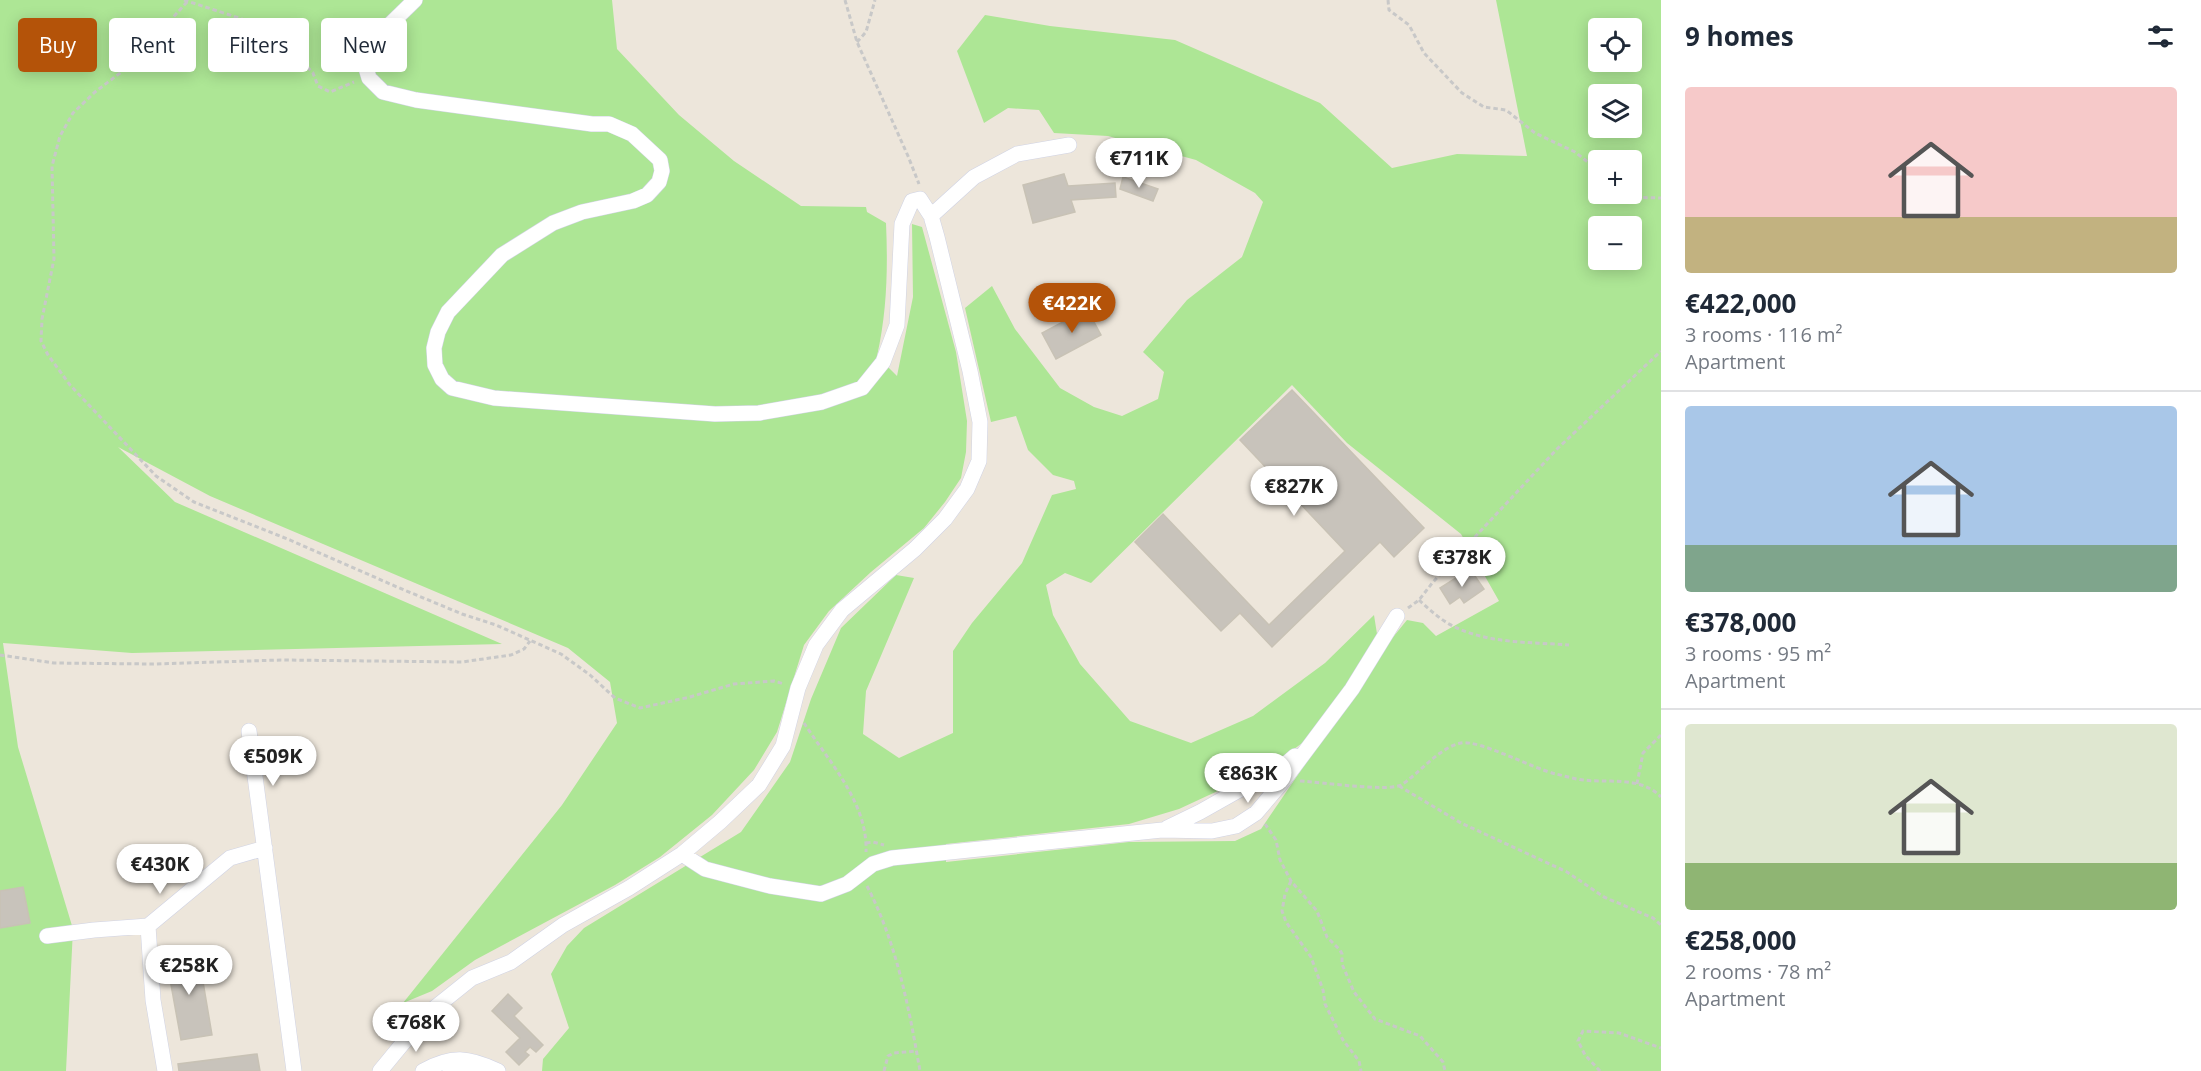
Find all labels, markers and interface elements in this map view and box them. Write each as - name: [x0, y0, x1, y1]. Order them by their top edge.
- chip: Buy: [18, 18, 97, 72]
- chip: Rent: [109, 18, 196, 72]
- chip: Filters: [208, 18, 309, 72]
- chip: New: [321, 18, 407, 72]
- map controls: [1588, 18, 1642, 270]
- button: locate: [1588, 18, 1642, 72]
- text: 9 homes: [1685, 18, 1794, 54]
- icon: filters: [2144, 20, 2177, 53]
- button: layers: [1588, 84, 1642, 138]
- icon: home: [1877, 126, 1985, 234]
- pin: €711K: [1097, 138, 1181, 189]
- text: €711K: [1109, 144, 1169, 171]
- button: +: [1588, 150, 1642, 204]
- button: −: [1588, 216, 1642, 270]
- pin: €422K: [1030, 283, 1114, 334]
- text: €422,000: [1685, 285, 1796, 321]
- text: €422K: [1042, 289, 1102, 316]
- text: 3 rooms · 116 m²: [1685, 321, 1843, 348]
- text: Apartment: [1685, 348, 1785, 375]
- icon: home: [1877, 445, 1985, 553]
- pin: €827K: [1252, 466, 1336, 517]
- text: €827K: [1264, 472, 1324, 499]
- pin: €378K: [1420, 537, 1504, 588]
- text: €378K: [1432, 543, 1492, 570]
- text: €378,000: [1685, 604, 1796, 640]
- text: 3 rooms · 95 m²: [1685, 640, 1831, 667]
- text: Apartment: [1685, 667, 1785, 694]
- pin: €509K: [231, 736, 315, 787]
- text: €509K: [243, 742, 303, 769]
- pin: €863K: [1206, 753, 1290, 804]
- text: €863K: [1218, 759, 1278, 786]
- icon: home: [1877, 763, 1985, 871]
- pin: €430K: [118, 844, 202, 895]
- text: €430K: [130, 850, 190, 877]
- text: €258,000: [1685, 922, 1796, 958]
- pin: €258K: [147, 945, 231, 996]
- text: €258K: [159, 951, 219, 978]
- text: 2 rooms · 78 m²: [1685, 958, 1831, 985]
- text: Apartment: [1685, 985, 1785, 1012]
- pin: €768K: [374, 1002, 458, 1053]
- text: €768K: [386, 1008, 446, 1035]

